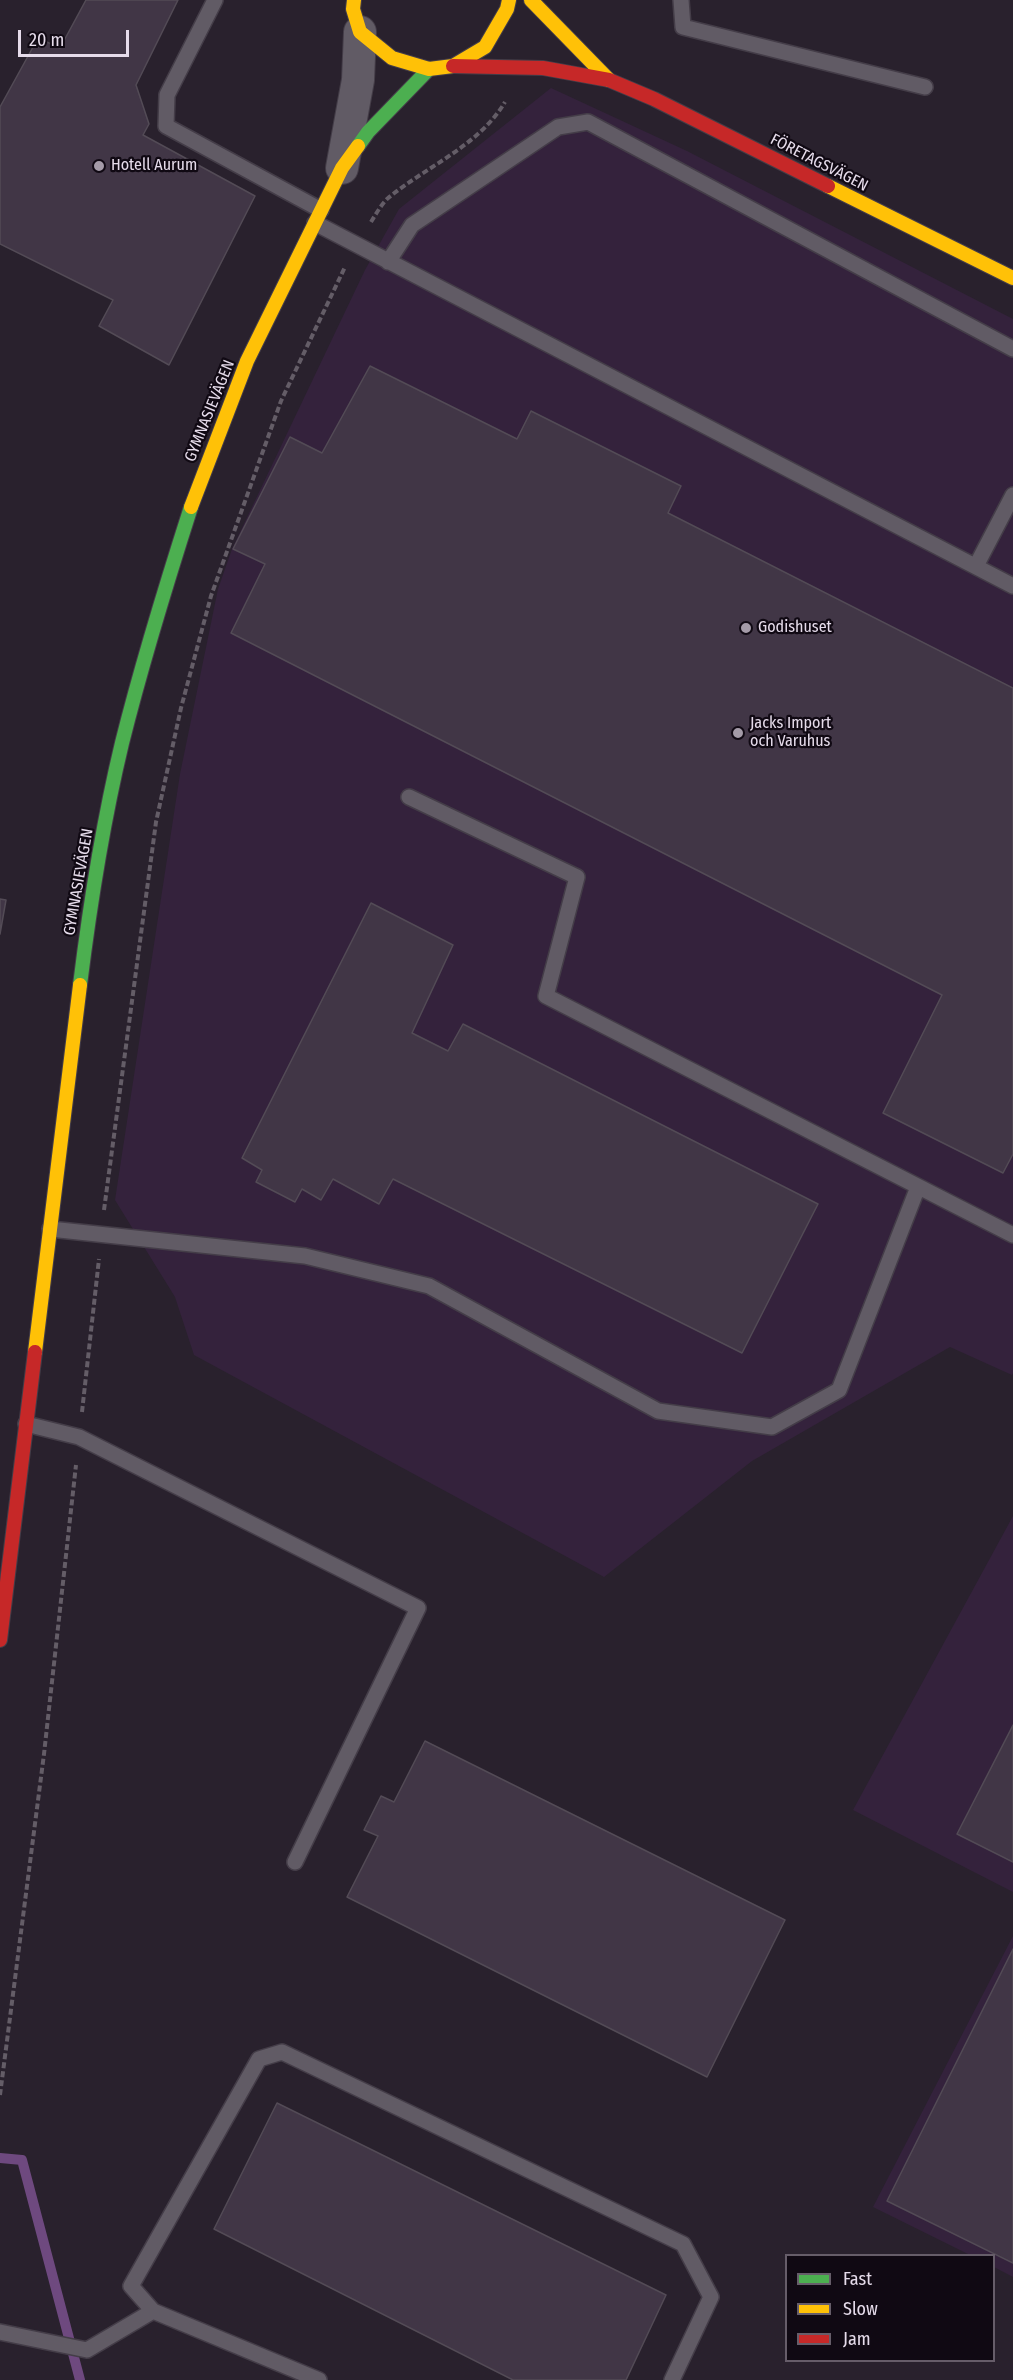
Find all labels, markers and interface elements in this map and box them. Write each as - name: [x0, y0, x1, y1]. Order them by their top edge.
- scale bar: [21, 18, 132, 56]
- text: 20 m: [29, 29, 64, 51]
- street label: FÖRETAGSVÄGEN: [767, 130, 871, 196]
- place label: Hotell Aurum: [111, 156, 197, 176]
- marker: Hotell Aurum: [92, 159, 106, 173]
- street label: GYMNASIEVÄGEN: [181, 357, 239, 465]
- place label: Godishuset: [758, 618, 832, 638]
- marker: Godishuset: [739, 621, 753, 635]
- place label: Jacks Import och Varuhus: [750, 714, 831, 752]
- marker: Jacks Import och Varuhus: [731, 726, 745, 740]
- street label: GYMNASIEVÄGEN: [60, 827, 98, 937]
- legend: [785, 2254, 995, 2362]
- text: Fast: [843, 2268, 872, 2290]
- text: Slow: [843, 2298, 878, 2320]
- text: Jam: [843, 2328, 871, 2350]

